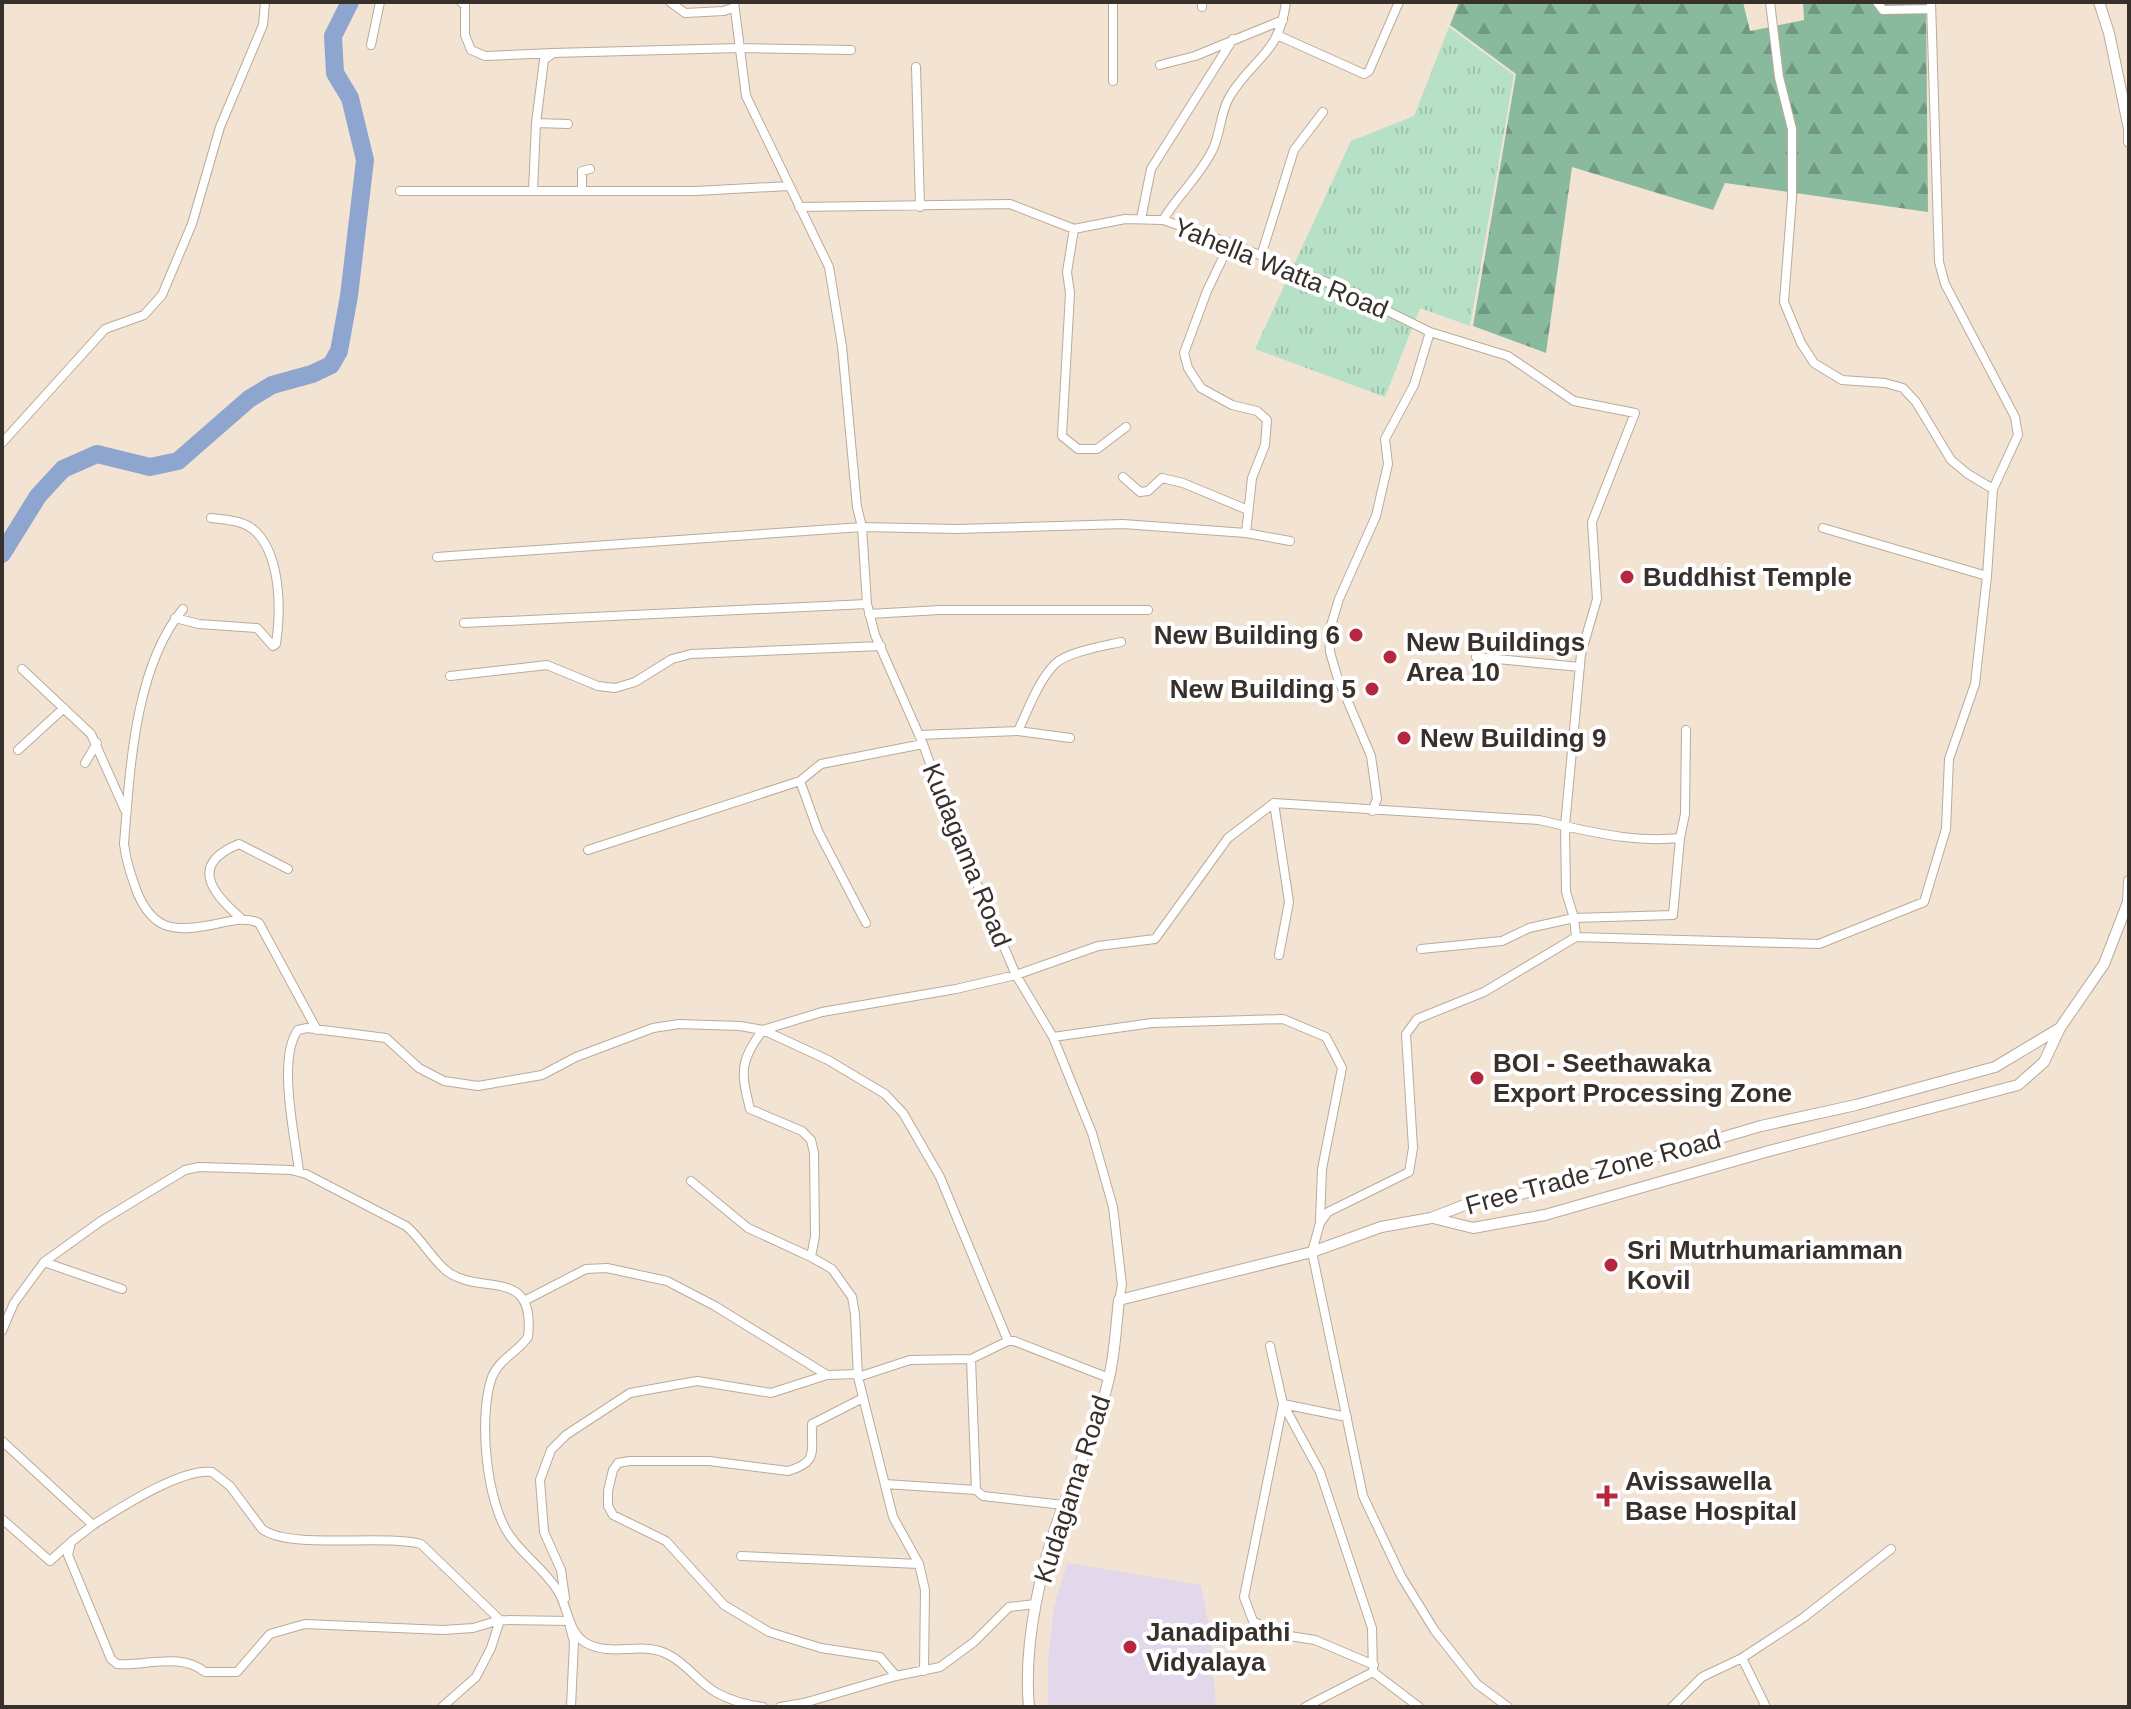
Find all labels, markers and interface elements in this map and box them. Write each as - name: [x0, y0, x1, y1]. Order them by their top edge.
- street label: Yahella Watta Road: [1170, 211, 1392, 325]
- place label: Buddhist Temple: [1643, 562, 1852, 592]
- marker: Buddhist Temple: [1618, 568, 1636, 586]
- place label: New Building 6: [1154, 620, 1340, 650]
- marker: New Building 6: [1347, 626, 1365, 644]
- place label: New Buildings Area 10: [1406, 627, 1585, 687]
- marker: New Buildings Area 10: [1381, 648, 1399, 666]
- place label: New Building 5: [1170, 674, 1356, 704]
- marker: New Building 5: [1363, 680, 1381, 698]
- place label: New Building 9: [1420, 723, 1606, 753]
- marker: New Building 9: [1395, 729, 1413, 747]
- street label: Kudagama Road: [917, 759, 1017, 951]
- place label: BOI - Seethawaka Export Processing Zone: [1493, 1048, 1792, 1108]
- marker: BOI - Seethawaka Export Processing Zone: [1468, 1069, 1486, 1087]
- street label: Free Trade Zone Road: [1462, 1123, 1724, 1221]
- place label: Sri Mutrhumariamman Kovil: [1627, 1235, 1903, 1295]
- marker: Sri Mutrhumariamman Kovil: [1602, 1256, 1620, 1274]
- street label: Kudagama Road: [1028, 1392, 1116, 1586]
- place label: Avissawella Base Hospital: [1625, 1466, 1797, 1526]
- marker: Avissawella Base Hospital: [1596, 1485, 1618, 1507]
- place label: Janadipathi Vidyalaya: [1146, 1617, 1290, 1677]
- marker: Janadipathi Vidyalaya: [1121, 1638, 1139, 1656]

